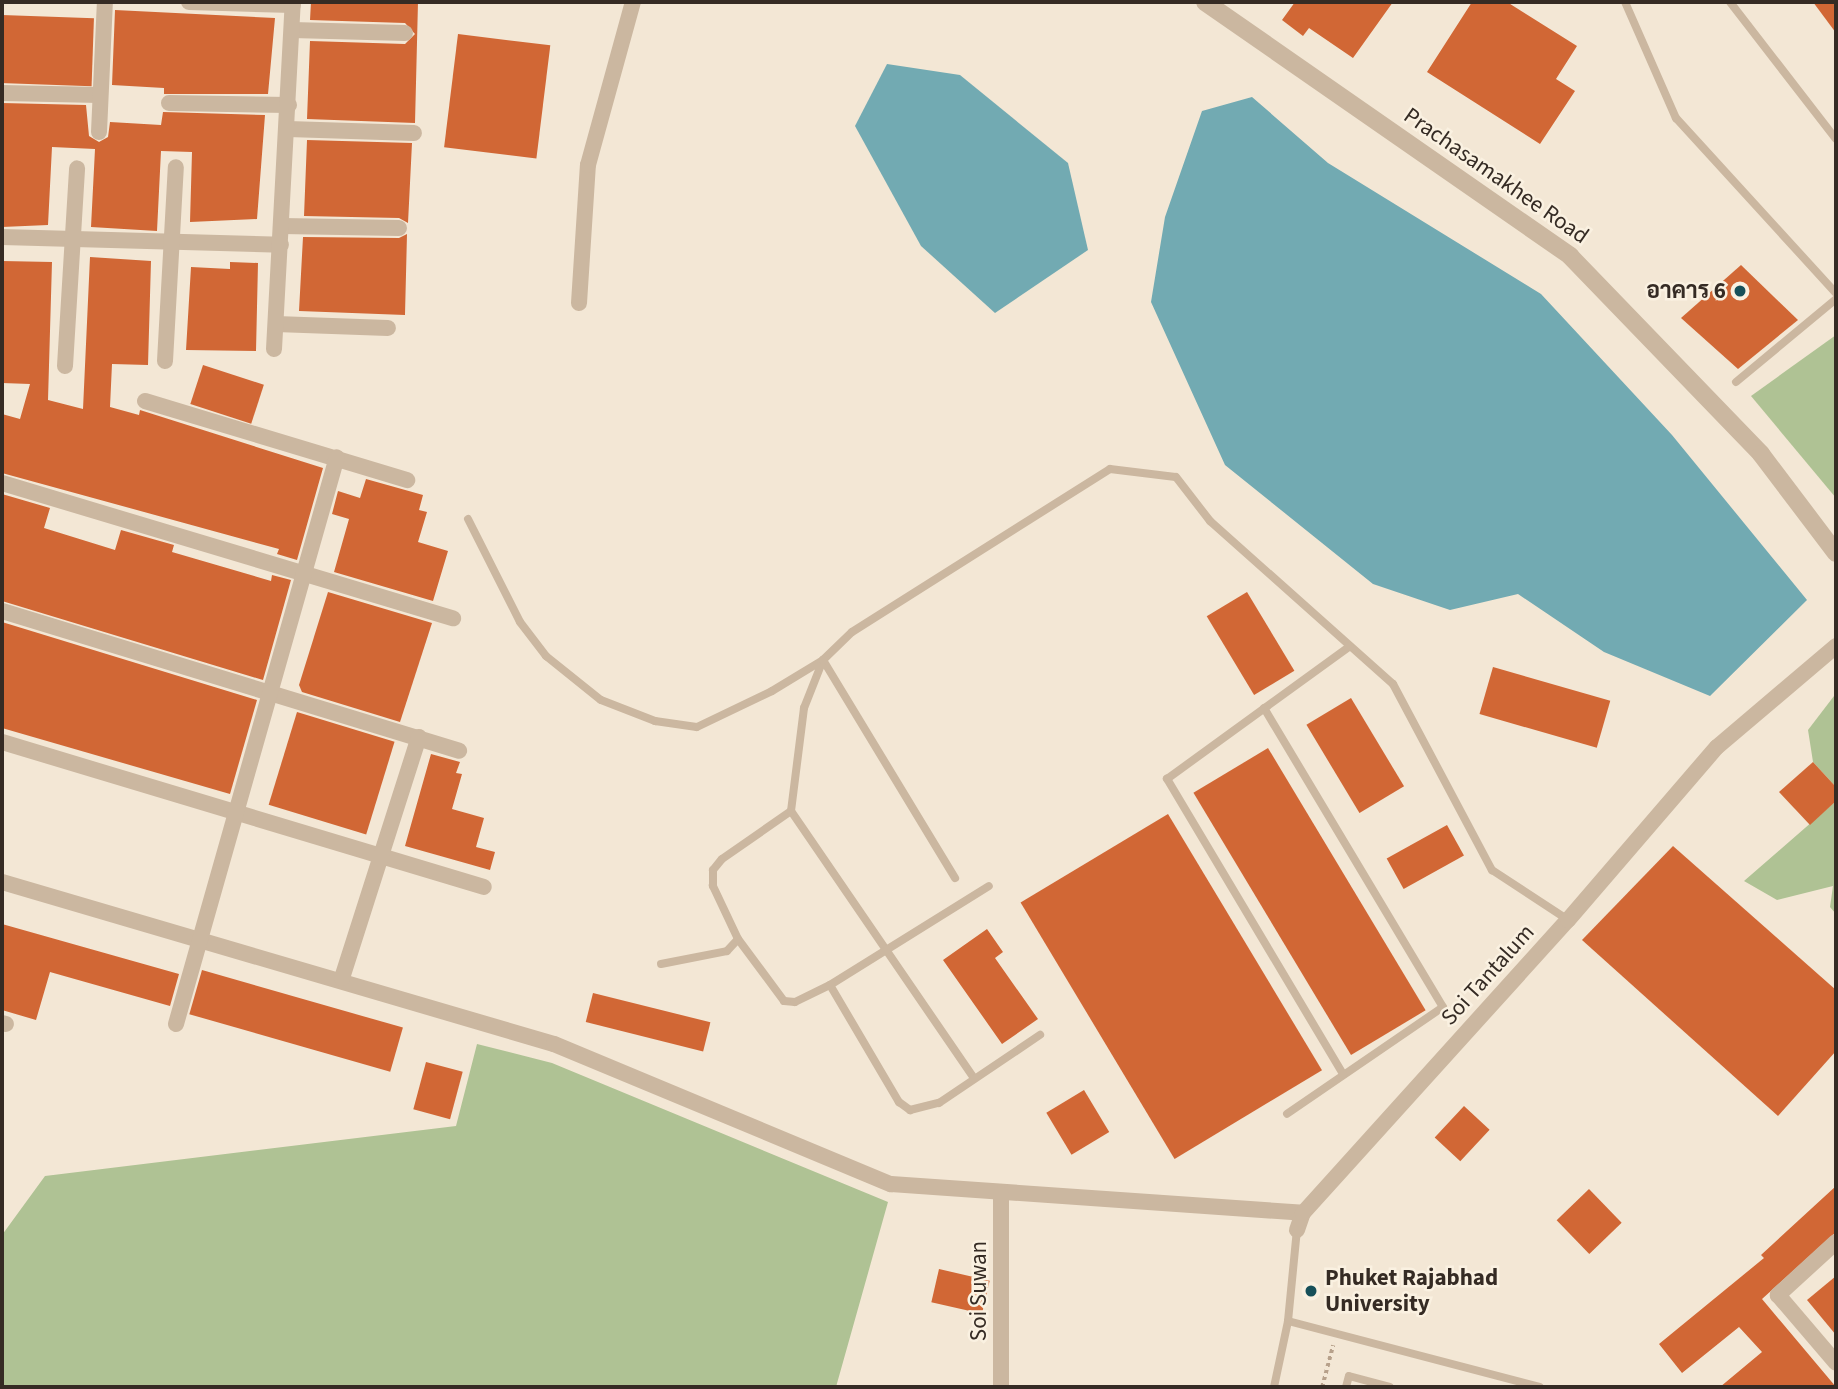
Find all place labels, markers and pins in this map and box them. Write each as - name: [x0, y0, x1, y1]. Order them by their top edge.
- place label: อาคาร 6: [1646, 277, 1726, 305]
- marker: อาคาร 6: [1732, 283, 1748, 299]
- place label: Phuket Rajabhad University: [1325, 1264, 1498, 1318]
- marker: Phuket Rajabhad University: [1303, 1283, 1319, 1299]

